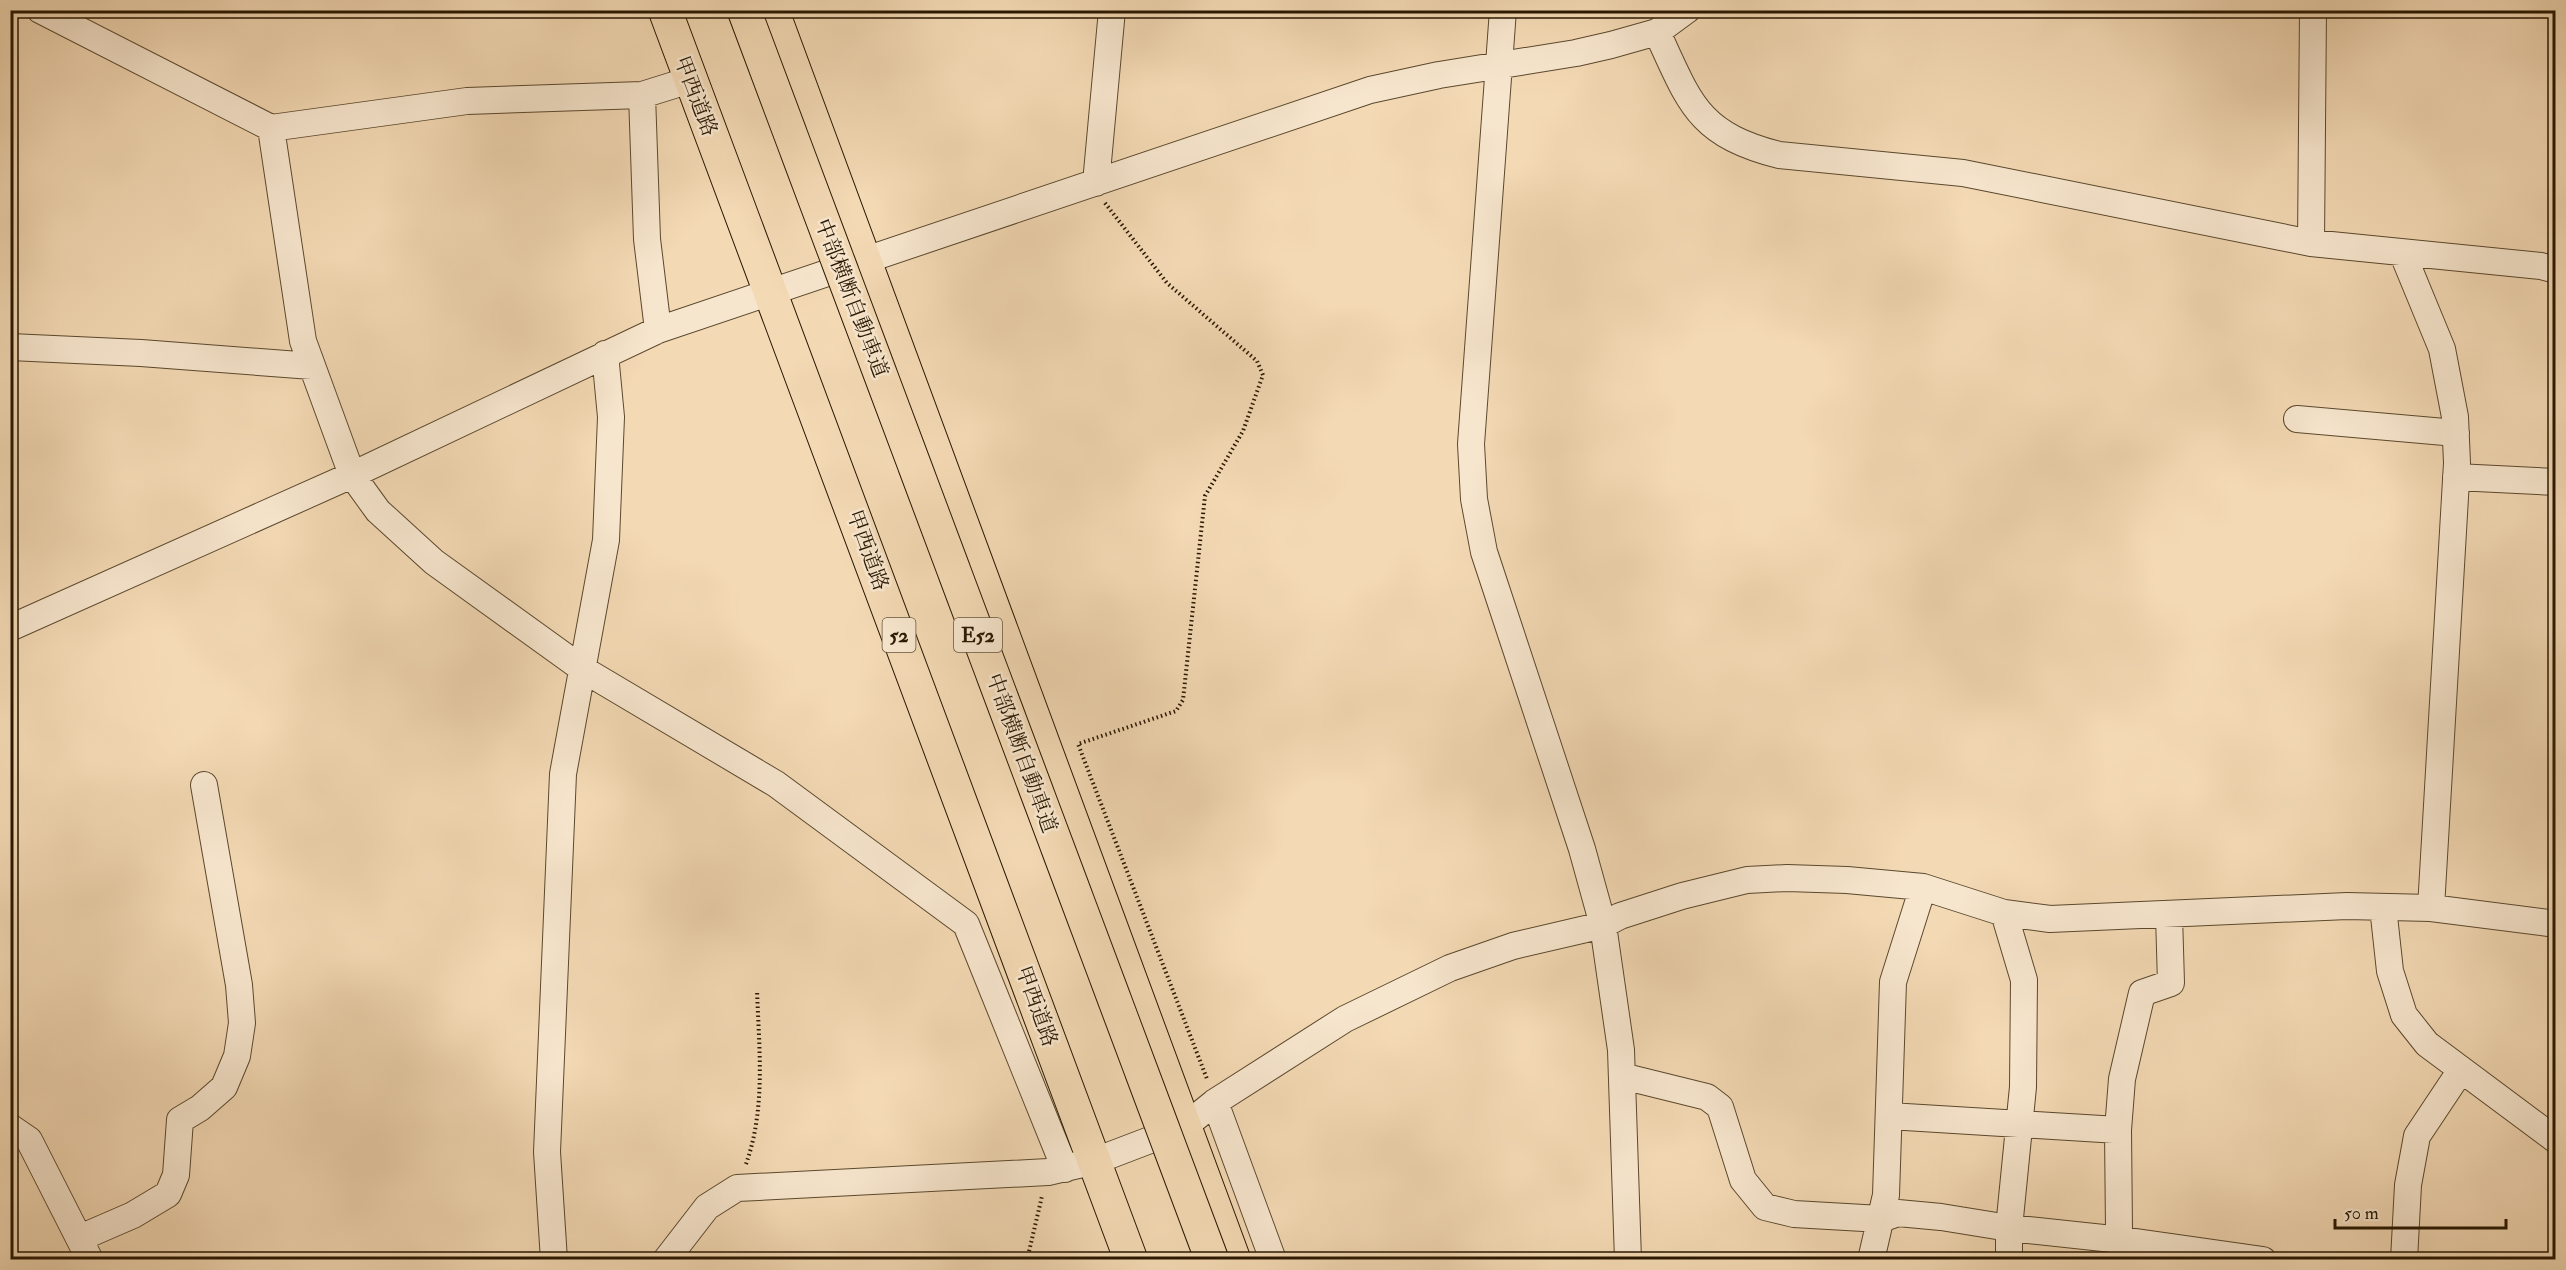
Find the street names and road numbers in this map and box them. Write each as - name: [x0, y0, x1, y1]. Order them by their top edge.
- street label: 甲西道路: [668, 52, 723, 140]
- street label: 中部横断自動車道: [809, 215, 894, 381]
- street label: 甲西道路: [840, 506, 895, 594]
- road number: 52: [882, 618, 916, 652]
- road number: E52: [954, 618, 1002, 652]
- street label: 中部横断自動車道: [980, 670, 1063, 837]
- street label: 甲西道路: [1009, 962, 1064, 1050]

